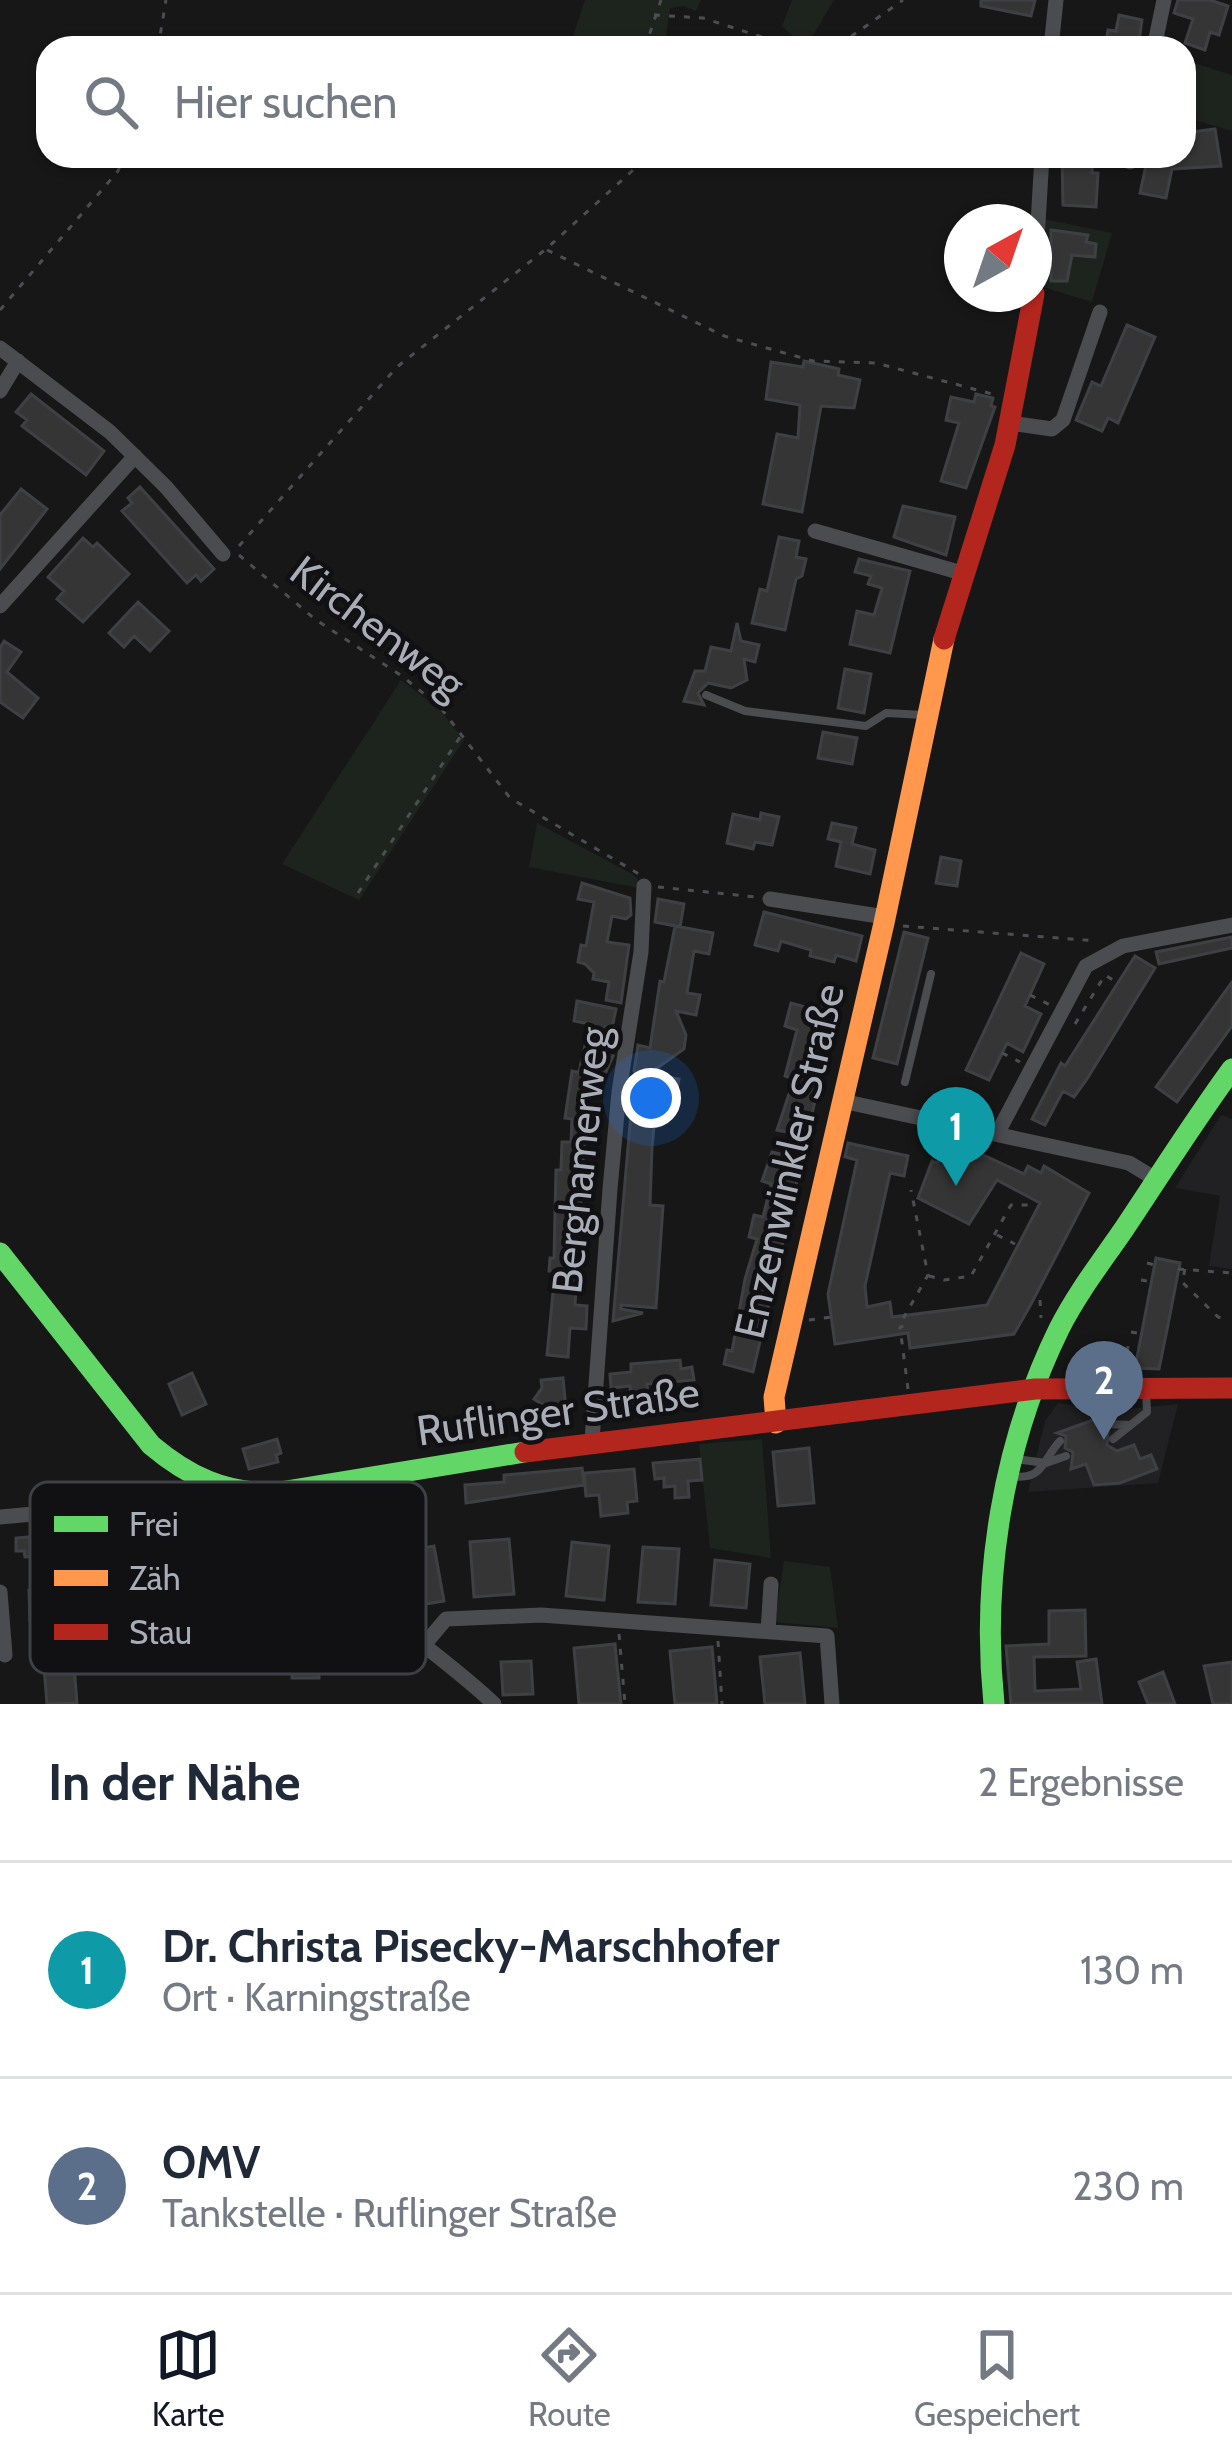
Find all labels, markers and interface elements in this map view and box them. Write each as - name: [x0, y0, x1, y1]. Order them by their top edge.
- search box: [36, 36, 1196, 168]
- icon: search: [78, 69, 144, 135]
- text: Hier suchen: [174, 75, 398, 129]
- north arrow: [944, 204, 1052, 312]
- street label: Kirchenweg: [280, 544, 477, 710]
- street label: Enzenwinkler Straße: [723, 978, 855, 1344]
- street label: Berghamerweg: [540, 1023, 620, 1296]
- your location: [621, 1068, 681, 1128]
- pin: 1: [917, 1087, 995, 1186]
- pin: 2: [1065, 1341, 1143, 1440]
- street label: Ruflinger Straße: [413, 1365, 703, 1457]
- legend: [30, 1482, 426, 1674]
- text: Frei: [129, 1504, 179, 1544]
- text: Zäh: [129, 1558, 181, 1598]
- text: Stau: [129, 1612, 192, 1652]
- text: In der Nähe: [48, 1751, 301, 1813]
- text: 2 Ergebnisse: [978, 1758, 1184, 1806]
- text: Dr. Christa Pisecky-Marschhofer: [162, 1919, 780, 1973]
- text: 1: [80, 1946, 94, 1994]
- text: 130 m: [1080, 1946, 1184, 1994]
- text: Ort · Karningstraße: [162, 1973, 471, 2021]
- text: OMV: [162, 2135, 260, 2189]
- text: 2: [77, 2162, 97, 2210]
- text: 230 m: [1072, 2162, 1184, 2210]
- text: Tankstelle · Ruflinger Straße: [162, 2189, 617, 2237]
- tab: Karte: [152, 2322, 225, 2434]
- tab: Route: [528, 2322, 611, 2434]
- tab: Gespeichert: [914, 2322, 1080, 2434]

